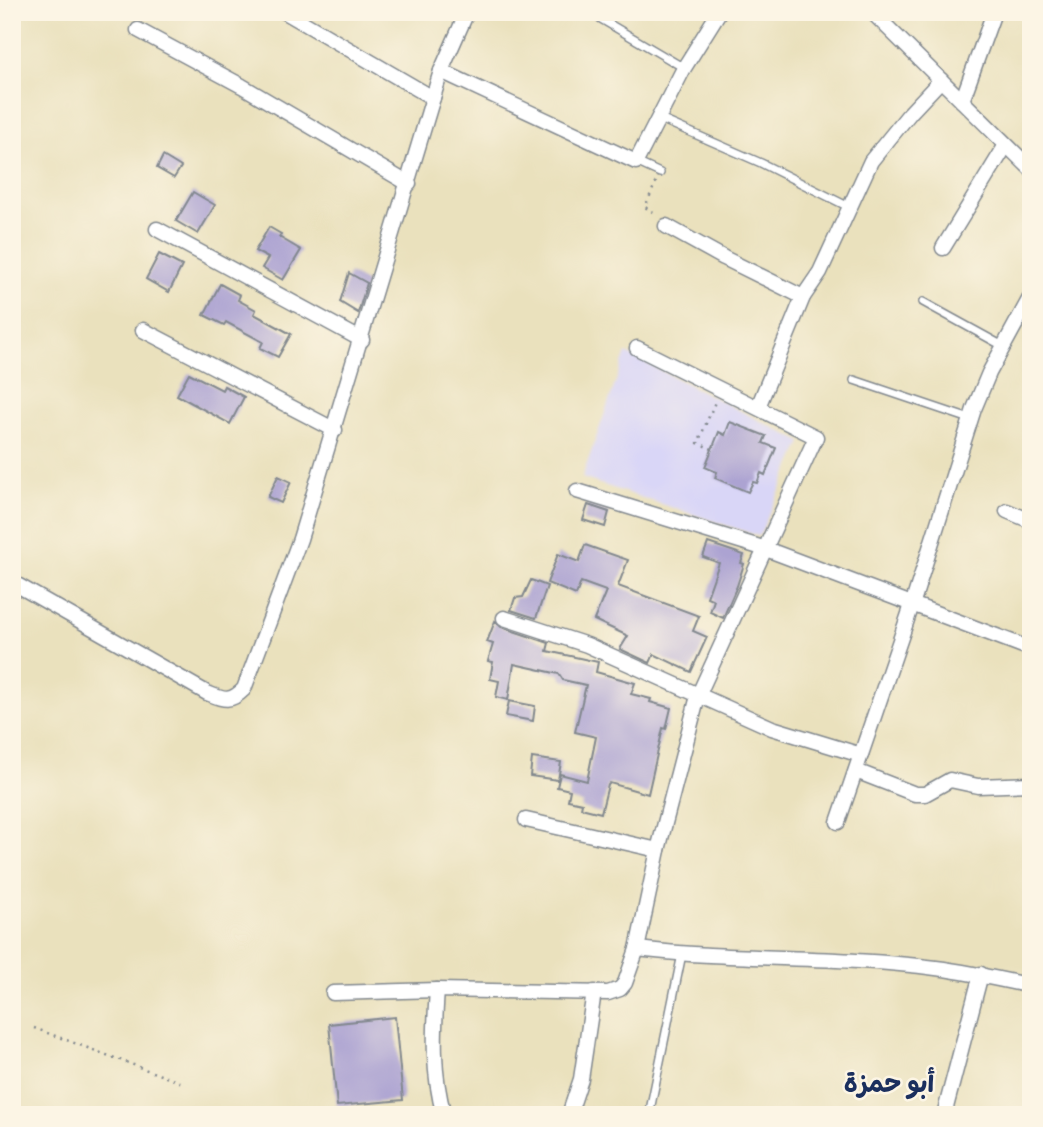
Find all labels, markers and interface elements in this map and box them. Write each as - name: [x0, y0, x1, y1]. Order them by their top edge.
- district label: أبو حمزة: [844, 1065, 934, 1100]

